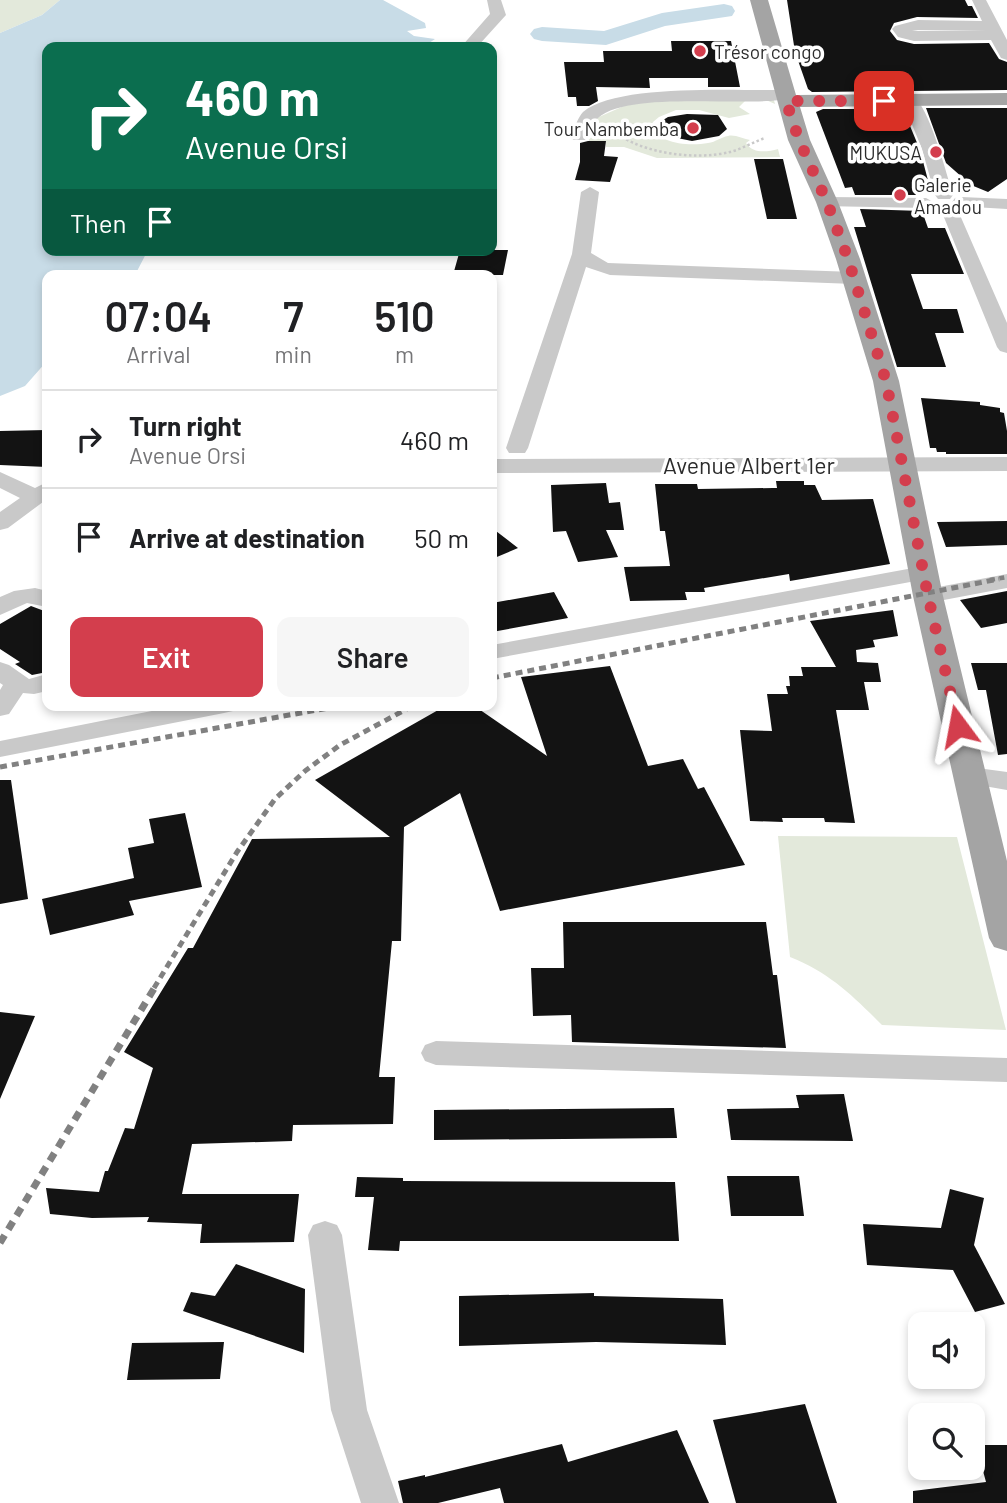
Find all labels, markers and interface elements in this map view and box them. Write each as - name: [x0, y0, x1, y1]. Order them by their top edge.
- place label: Trésor congo: [714, 40, 822, 63]
- marker: Trésor congo: [692, 43, 708, 59]
- text: 460 m: [185, 67, 320, 126]
- icon: right: [70, 70, 161, 161]
- pin: [854, 71, 914, 131]
- icon: arrive: [865, 82, 903, 120]
- place label: Tour Nambemba: [544, 117, 679, 140]
- marker: Tour Nambemba: [685, 120, 701, 136]
- text: Avenue Orsi: [185, 127, 348, 165]
- place label: MUKUSA: [850, 141, 922, 164]
- marker: MUKUSA: [928, 144, 944, 160]
- place label: Galerie Amadou: [914, 173, 982, 218]
- marker: Galerie Amadou: [892, 187, 908, 203]
- icon: arrive: [141, 203, 179, 241]
- text: Then: [70, 207, 127, 238]
- text: 07:04: [104, 290, 212, 340]
- text: 7: [283, 290, 303, 340]
- text: 510: [374, 290, 435, 340]
- text: Arrival: [126, 340, 190, 368]
- text: min: [275, 340, 312, 368]
- text: m: [395, 340, 414, 368]
- text: Turn right: [129, 410, 242, 441]
- icon: right: [70, 420, 108, 458]
- text: 460 m: [400, 424, 469, 455]
- text: Avenue Orsi: [129, 441, 246, 469]
- street label: Avenue Albert 1er: [663, 451, 836, 479]
- icon: arrive: [70, 518, 108, 556]
- text: Arrive at destination: [129, 522, 365, 553]
- text: 50 m: [414, 522, 469, 553]
- button: Exit: [70, 617, 263, 697]
- button: Share: [277, 617, 469, 697]
- position arrow: [921, 689, 995, 763]
- map controls: [908, 1312, 985, 1480]
- button: sound: [908, 1312, 985, 1389]
- button: search: [908, 1403, 985, 1480]

